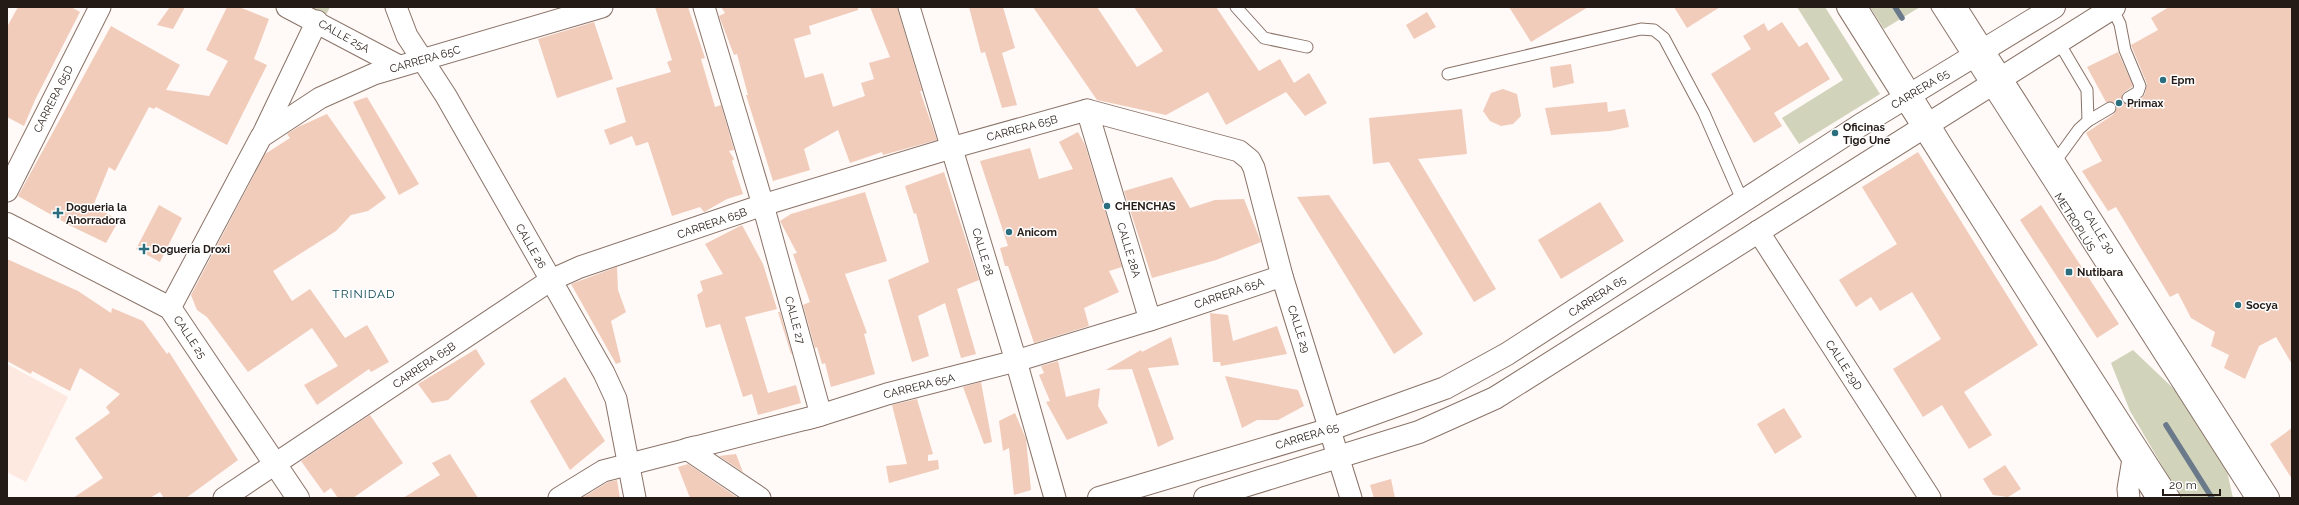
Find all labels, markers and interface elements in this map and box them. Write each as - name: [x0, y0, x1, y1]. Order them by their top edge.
- street label: CALLE 25A: [316, 17, 372, 56]
- street label: CARRERA 65C: [388, 43, 463, 76]
- street label: CARRERA 65D: [31, 63, 76, 135]
- street label: CARRERA 65: [1889, 67, 1952, 112]
- place label: Epm: [2171, 74, 2195, 87]
- marker: Epm: [2158, 75, 2168, 85]
- place label: Primax: [2127, 97, 2163, 110]
- marker: Primax: [2114, 98, 2124, 108]
- street label: CARRERA 65B: [985, 113, 1059, 144]
- place label: Oficinas Tigo Une: [1843, 121, 1891, 147]
- marker: Oficinas Tigo Une: [1830, 128, 1840, 138]
- street label: METROPLÚS: [2051, 190, 2099, 254]
- place label: CHENCHAS: [1115, 200, 1176, 213]
- place label: Dogueria la Ahorradora: [66, 201, 127, 227]
- marker: CHENCHAS: [1102, 201, 1112, 211]
- street label: CARRERA 65B: [676, 205, 749, 241]
- marker: Dogueria la Ahorradora: [53, 208, 63, 218]
- street label: CALLE 30: [2080, 208, 2117, 257]
- street label: CALLE 28A: [1114, 221, 1143, 280]
- street label: CALLE 26: [513, 222, 549, 271]
- place label: Anicom: [1017, 226, 1057, 239]
- street label: CALLE 28: [969, 227, 996, 278]
- marker: Anicom: [1004, 227, 1014, 237]
- place label: Dogueria Droxi: [152, 243, 230, 256]
- marker: Dogueria Droxi: [139, 244, 149, 254]
- place label: Nutibara: [2077, 266, 2123, 279]
- marker: Nutibara: [2064, 267, 2074, 277]
- street label: CARRERA 65: [1566, 273, 1628, 320]
- street label: CARRERA 65A: [1193, 275, 1266, 312]
- district label: TRINIDAD: [332, 287, 396, 301]
- street label: CALLE 27: [782, 295, 807, 345]
- place label: Socya: [2246, 299, 2278, 312]
- marker: Socya: [2233, 300, 2243, 310]
- street label: CALLE 29: [1285, 304, 1312, 355]
- street label: CALLE 25: [171, 313, 209, 361]
- street label: CALLE 29D: [1823, 338, 1865, 393]
- street label: CARRERA 65B: [390, 340, 458, 391]
- street label: CARRERA 65A: [882, 371, 957, 402]
- street label: CARRERA 65: [1274, 421, 1340, 452]
- scale bar: [2163, 471, 2220, 497]
- text: 20 m: [2169, 478, 2197, 492]

